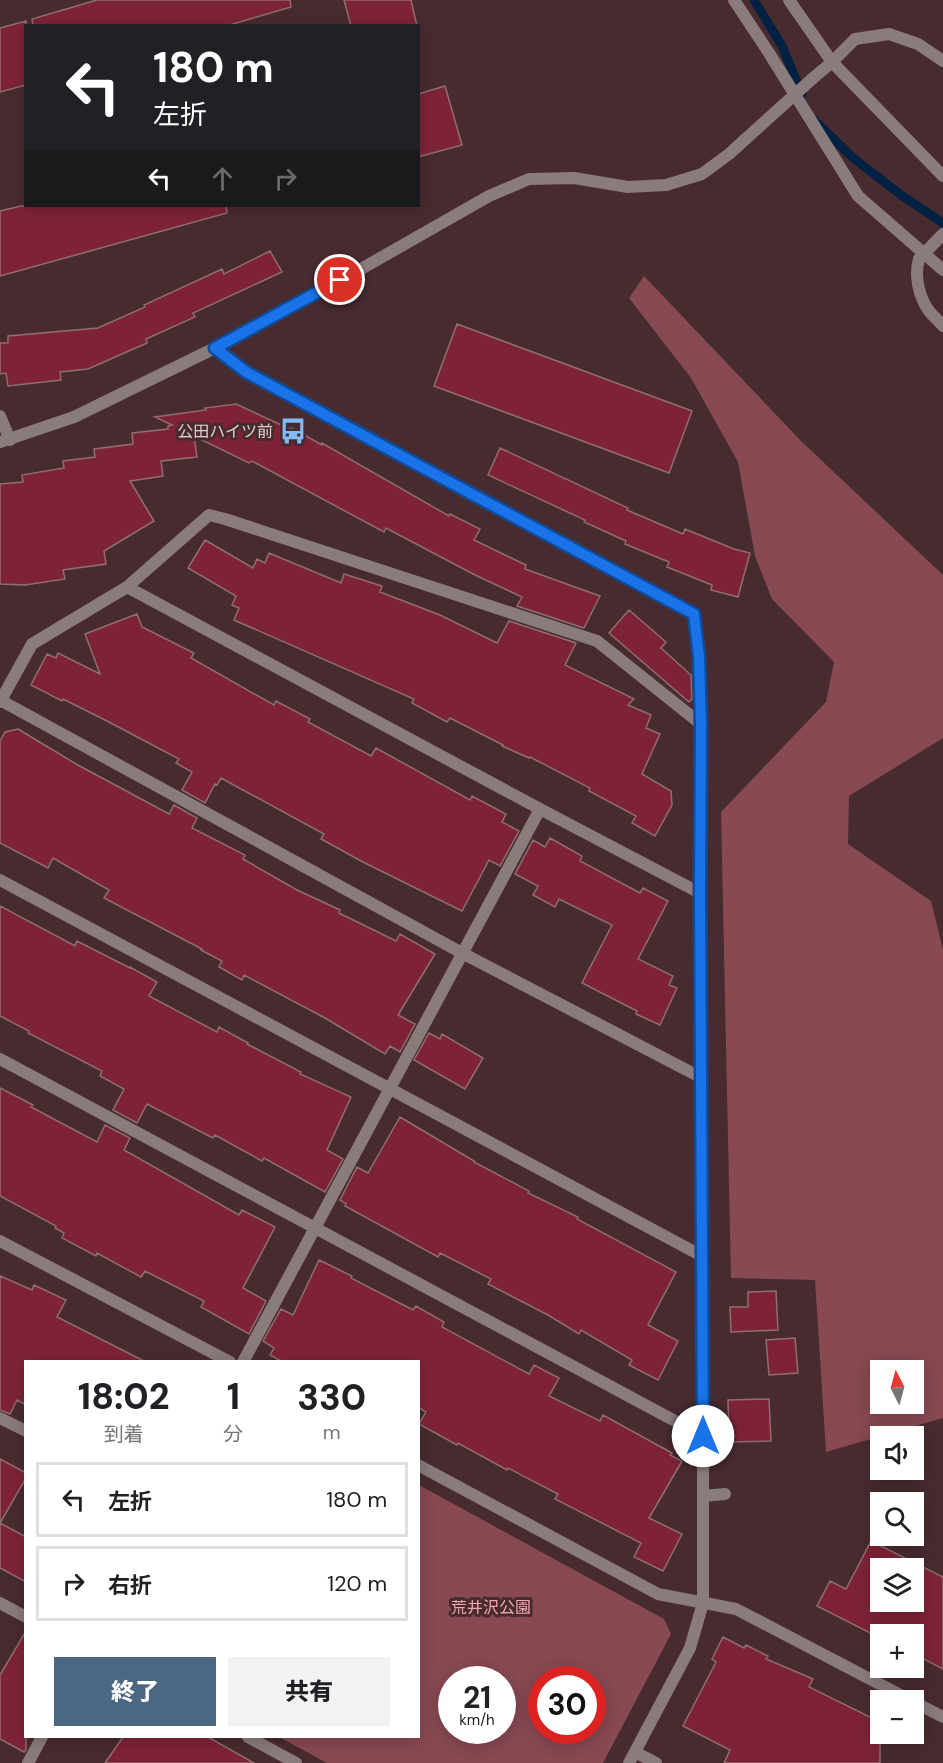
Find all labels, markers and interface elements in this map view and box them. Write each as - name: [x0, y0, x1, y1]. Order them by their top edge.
- text: 180 m: [153, 40, 274, 95]
- icon: left: [54, 48, 132, 126]
- text: 左折: [153, 97, 207, 132]
- icon: left: [143, 162, 176, 195]
- icon: ahead: [206, 162, 239, 195]
- icon: right: [269, 162, 302, 195]
- pin: [314, 254, 365, 305]
- icon: arrive: [323, 263, 356, 296]
- bus stop icon: 公田ハイツ前: [278, 416, 308, 446]
- place label: 公田ハイツ前: [177, 421, 273, 442]
- north arrow: [870, 1360, 924, 1414]
- map controls: [870, 1360, 924, 1744]
- text: 18:02: [78, 1373, 169, 1420]
- text: 1: [227, 1373, 240, 1420]
- text: 330: [297, 1374, 366, 1421]
- position arrow: [671, 1404, 735, 1468]
- text: m: [323, 1419, 341, 1445]
- text: 到着: [104, 1421, 144, 1447]
- text: 分: [223, 1421, 243, 1447]
- button: sound: [870, 1426, 924, 1480]
- icon: left: [57, 1483, 90, 1516]
- text: 180 m: [326, 1485, 387, 1514]
- text: 左折: [108, 1487, 152, 1516]
- button: search: [870, 1492, 924, 1546]
- button: layers: [870, 1558, 924, 1612]
- icon: right: [57, 1567, 90, 1600]
- text: 120 m: [327, 1569, 387, 1598]
- text: 右折: [108, 1571, 152, 1600]
- park label: 荒井沢公園: [451, 1597, 531, 1618]
- button: +: [870, 1624, 924, 1678]
- button: 終了: [54, 1657, 216, 1726]
- button: 共有: [228, 1657, 390, 1726]
- speed limit sign: 30: [528, 1666, 606, 1744]
- text: 21: [463, 1678, 491, 1717]
- button: −: [870, 1690, 924, 1744]
- text: km/h: [459, 1710, 495, 1730]

